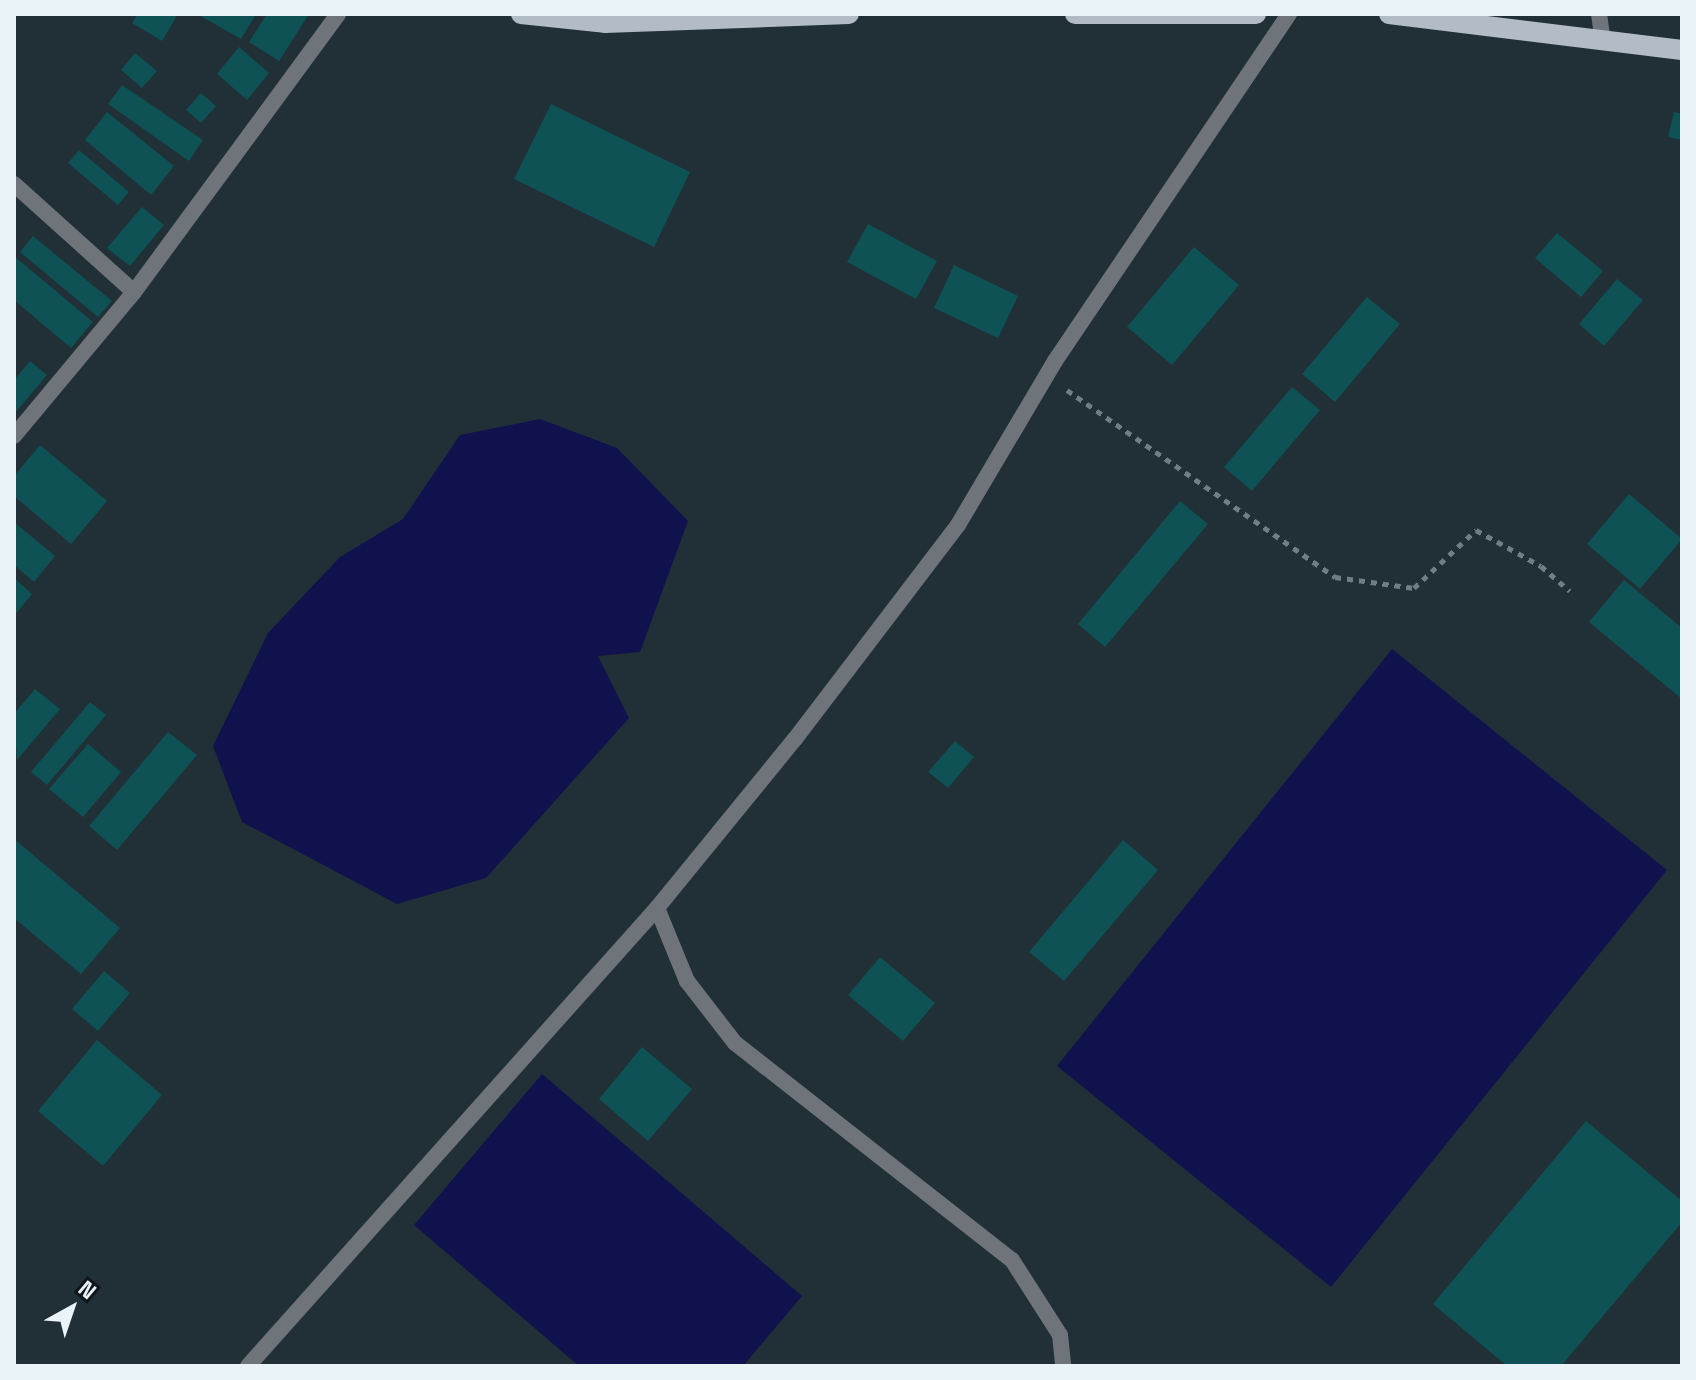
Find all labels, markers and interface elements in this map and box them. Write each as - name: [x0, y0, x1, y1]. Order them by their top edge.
- north arrow: [32, 1268, 112, 1348]
- text: N: [73, 1274, 102, 1305]

